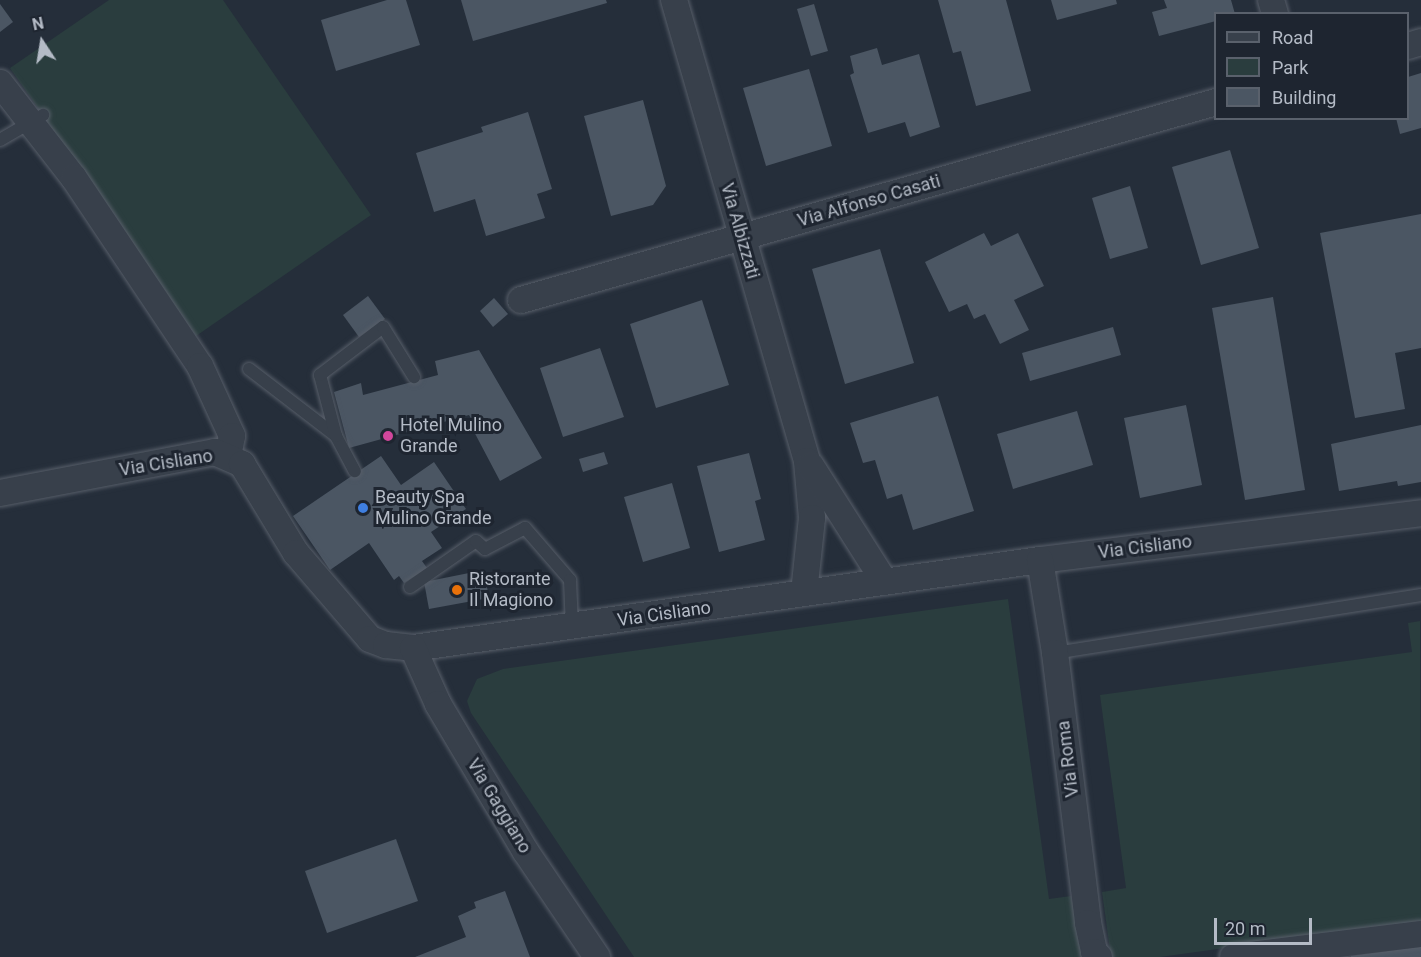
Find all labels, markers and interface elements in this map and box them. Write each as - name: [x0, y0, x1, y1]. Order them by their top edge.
- north arrow: [12, 12, 72, 72]
- legend: [1214, 12, 1409, 120]
- text: N: [31, 13, 46, 34]
- text: Road: [1272, 27, 1313, 48]
- text: Park: [1272, 57, 1308, 78]
- text: Building: [1272, 87, 1336, 108]
- street label: Via Alfonso Casati: [795, 170, 943, 232]
- street label: Via Albizzati: [716, 181, 764, 281]
- place label: Hotel Mulino Grande: [400, 415, 502, 458]
- marker: Hotel Mulino Grande: [381, 429, 395, 443]
- street label: Via Cisliano: [118, 445, 214, 481]
- place label: Beauty Spa Mulino Grande: [375, 487, 491, 530]
- marker: Beauty Spa Mulino Grande: [356, 501, 370, 515]
- street label: Via Cisliano: [1097, 531, 1193, 563]
- place label: Ristorante Il Magiono: [469, 569, 553, 612]
- marker: Ristorante Il Magiono: [450, 583, 464, 597]
- street label: Via Cisliano: [616, 597, 712, 631]
- street label: Via Roma: [1053, 719, 1083, 799]
- street label: Via Gaggiano: [462, 755, 536, 857]
- scale bar: [1217, 906, 1314, 944]
- text: 20 m: [1225, 918, 1265, 939]

